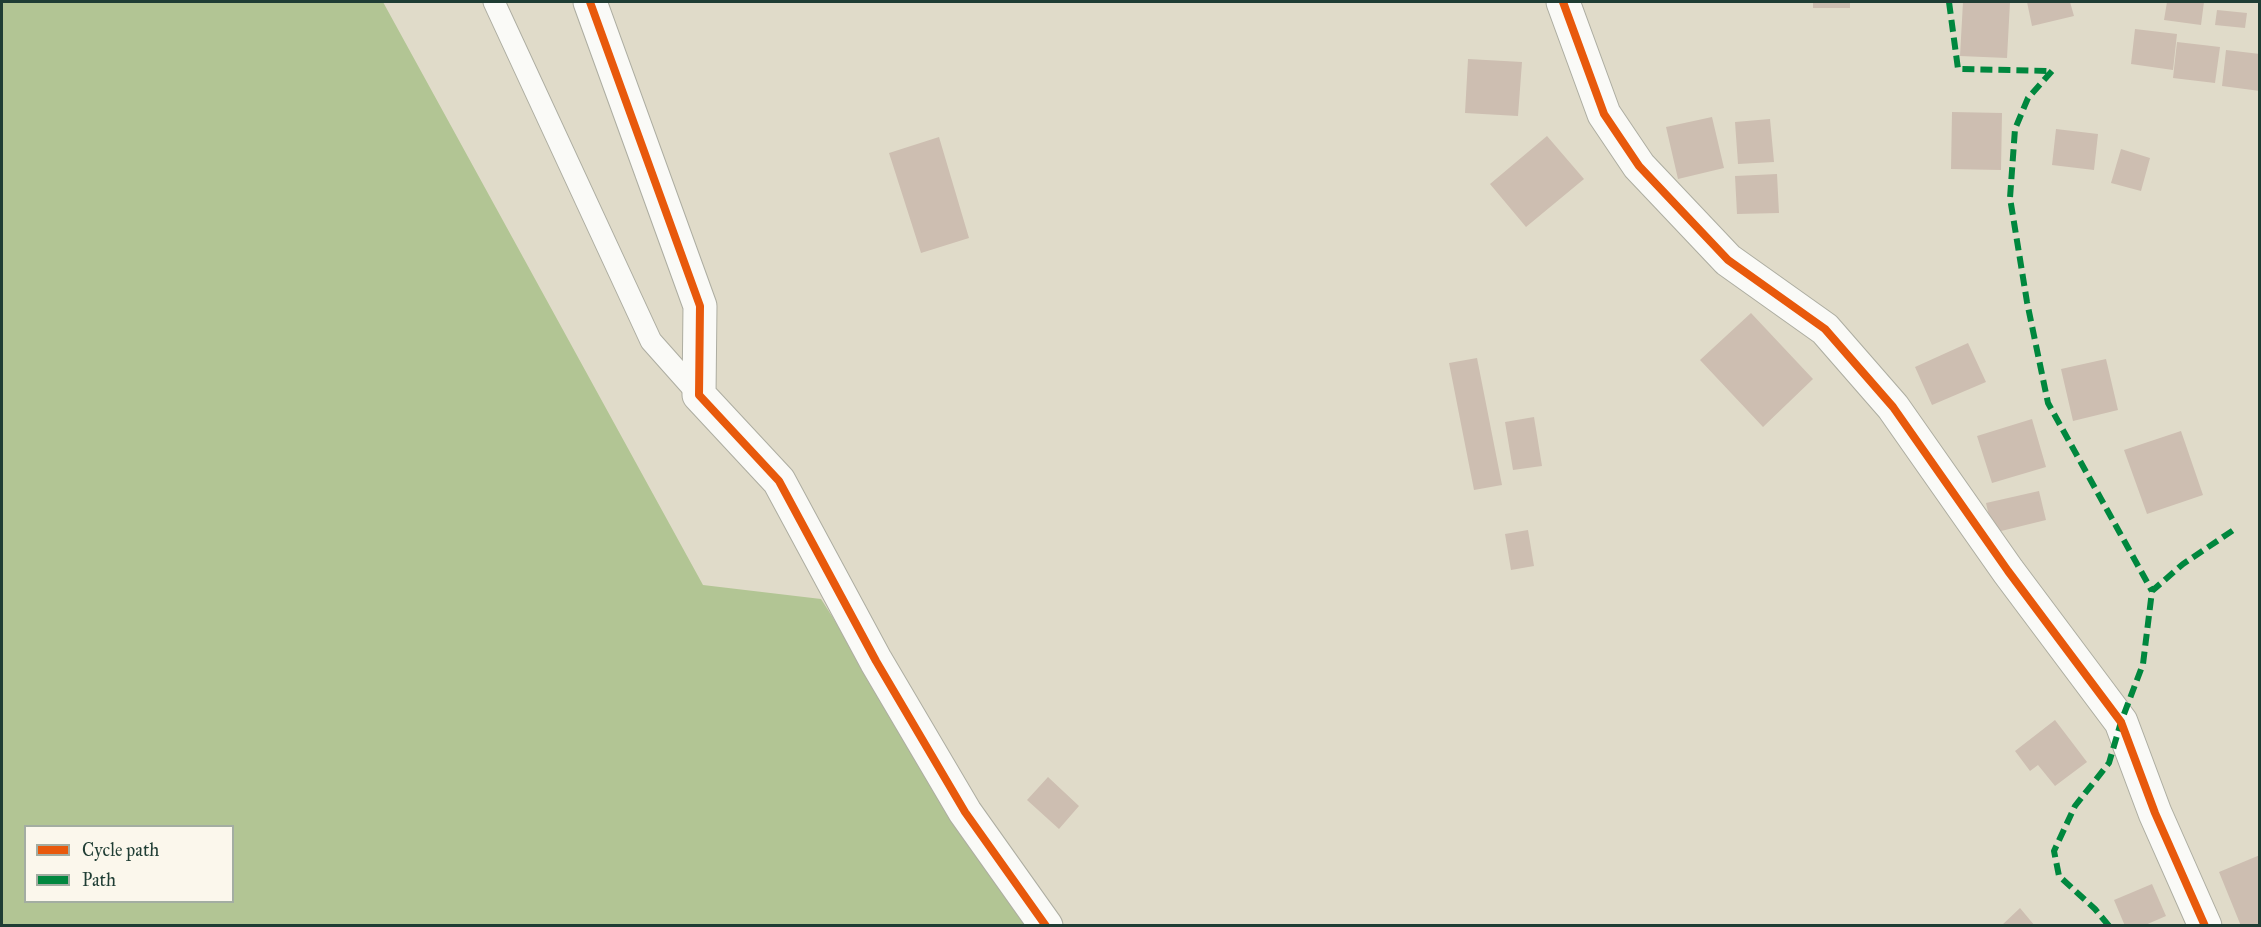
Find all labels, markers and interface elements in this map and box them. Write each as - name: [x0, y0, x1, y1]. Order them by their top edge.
- legend: [24, 825, 234, 903]
- text: Cycle path: [82, 839, 159, 861]
- text: Path: [82, 869, 116, 891]

